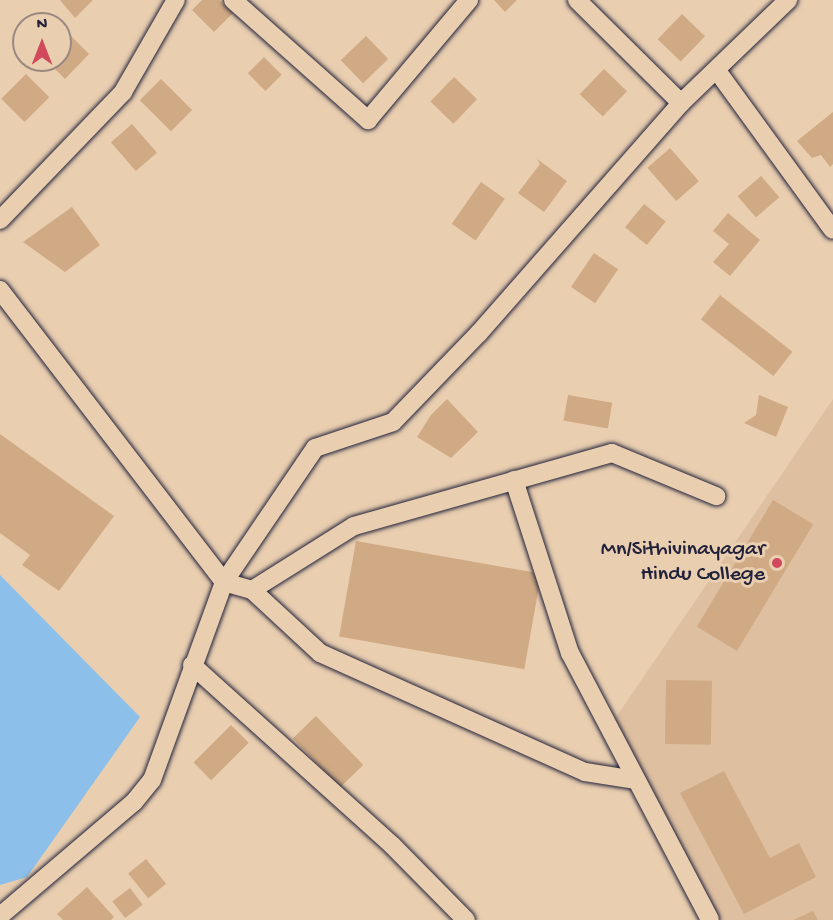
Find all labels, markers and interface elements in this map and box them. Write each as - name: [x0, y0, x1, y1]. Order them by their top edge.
- north arrow: [12, 12, 72, 72]
- text: N: [37, 16, 47, 35]
- place label: Mn/Sithivinayagar Hindu College: [601, 537, 765, 588]
- marker: Mn/Sithivinayagar Hindu College: [770, 556, 784, 570]

